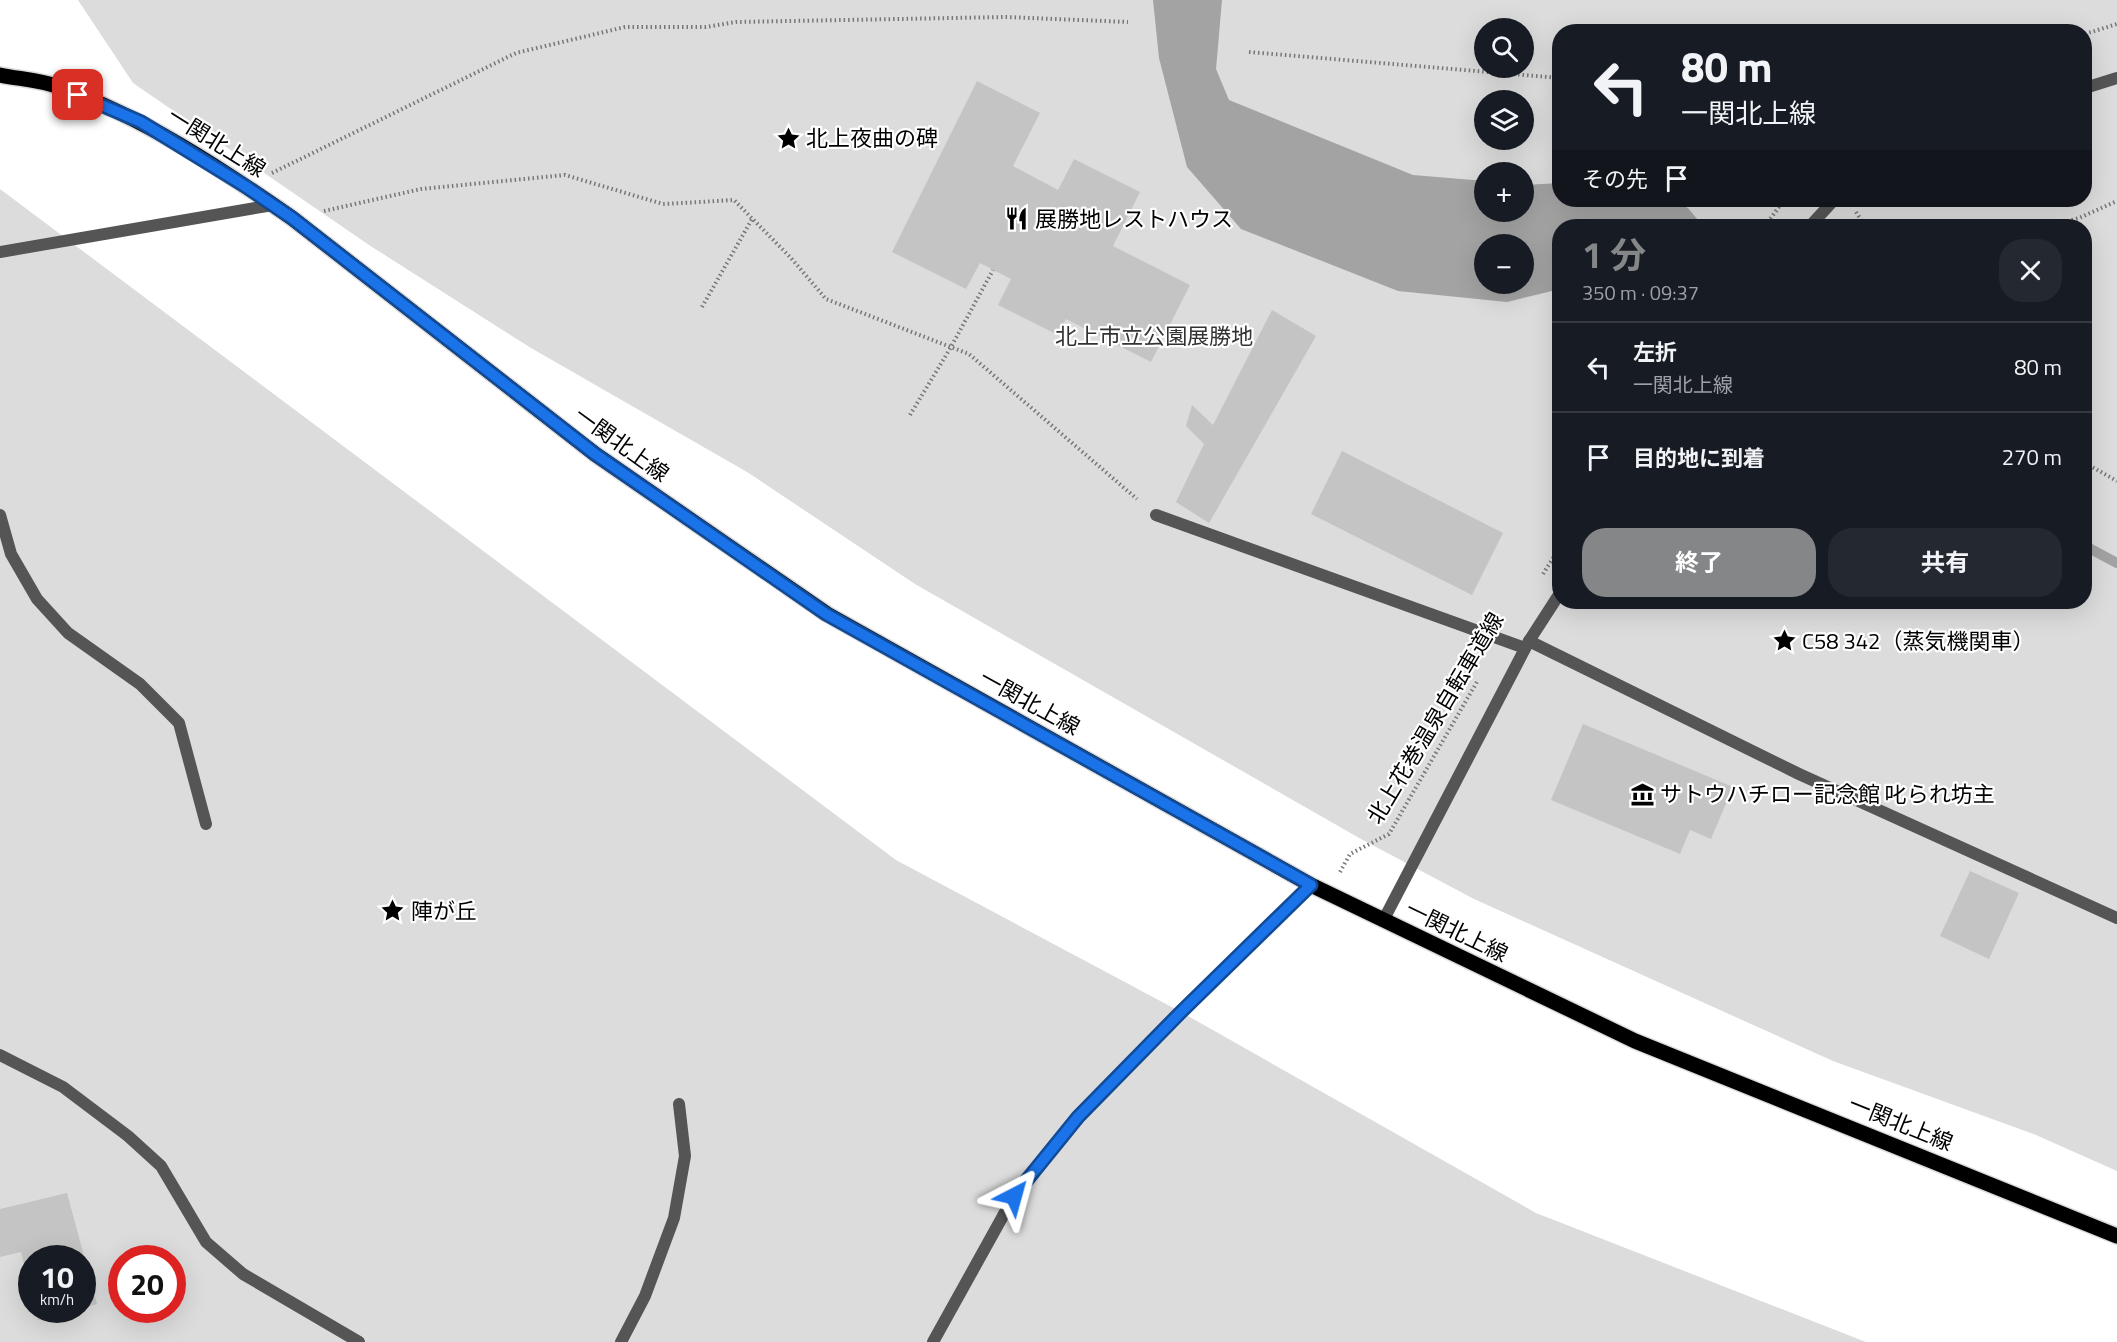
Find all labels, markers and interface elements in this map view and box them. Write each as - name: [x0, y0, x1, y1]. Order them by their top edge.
- map controls: [1474, 18, 1534, 294]
- button: search: [1474, 18, 1534, 78]
- text: 80 m: [1681, 34, 1773, 98]
- icon: left: [1582, 48, 1660, 126]
- pin: [52, 69, 103, 120]
- icon: arrive: [61, 78, 94, 111]
- button: layers: [1474, 90, 1534, 150]
- text: 一関北上線: [1681, 92, 1816, 133]
- street label: 一関北上線: [161, 98, 273, 186]
- place label: 北上夜曲の碑: [806, 121, 938, 155]
- place icon: 北上夜曲の碑: [775, 125, 801, 151]
- button: +: [1474, 162, 1534, 222]
- text: その先: [1582, 162, 1648, 196]
- icon: arrive: [1660, 162, 1693, 195]
- place label: 展勝地レストハウス: [1035, 202, 1233, 236]
- restaurant icon: 展勝地レストハウス: [1004, 206, 1030, 232]
- text: 1 分: [1582, 227, 1646, 282]
- button: −: [1474, 234, 1534, 294]
- button: close: [1999, 239, 2062, 302]
- text: 350 m · 09:37: [1582, 277, 1699, 308]
- park label: 北上市立公園展勝地: [1055, 319, 1253, 353]
- text: 左折: [1633, 335, 1677, 369]
- text: 80 m: [2014, 350, 2062, 384]
- icon: left: [1582, 351, 1615, 384]
- text: 一関北上線: [1633, 369, 1733, 400]
- street label: 一関北上線: [568, 398, 676, 490]
- text: 270 m: [2002, 440, 2062, 474]
- icon: arrive: [1582, 441, 1615, 474]
- text: 目的地に到着: [1633, 441, 1765, 475]
- button: 終了: [1582, 528, 1816, 597]
- button: 共有: [1828, 528, 2062, 597]
- street label: 北上花巻温泉自転車道線: [1358, 606, 1512, 830]
- place label: C58 342（蒸気機関車）: [1802, 624, 2034, 658]
- place icon: C58 342（蒸気機関車）: [1771, 628, 1797, 654]
- street label: 一関北上線: [974, 660, 1086, 744]
- place label: サトウハチロー記念館 叱られ坊主: [1660, 777, 1995, 811]
- museum icon: サトウハチロー記念館 叱られ坊主: [1629, 781, 1655, 807]
- street label: 一関北上線: [1400, 892, 1514, 970]
- place label: 陣が丘: [411, 894, 477, 928]
- place icon: 陣が丘: [380, 898, 406, 924]
- street label: 一関北上線: [1844, 1087, 1958, 1159]
- position arrow: [982, 1164, 1046, 1228]
- speed limit sign: 20: [108, 1245, 186, 1323]
- text: 10: [40, 1254, 74, 1300]
- text: km/h: [40, 1288, 74, 1311]

